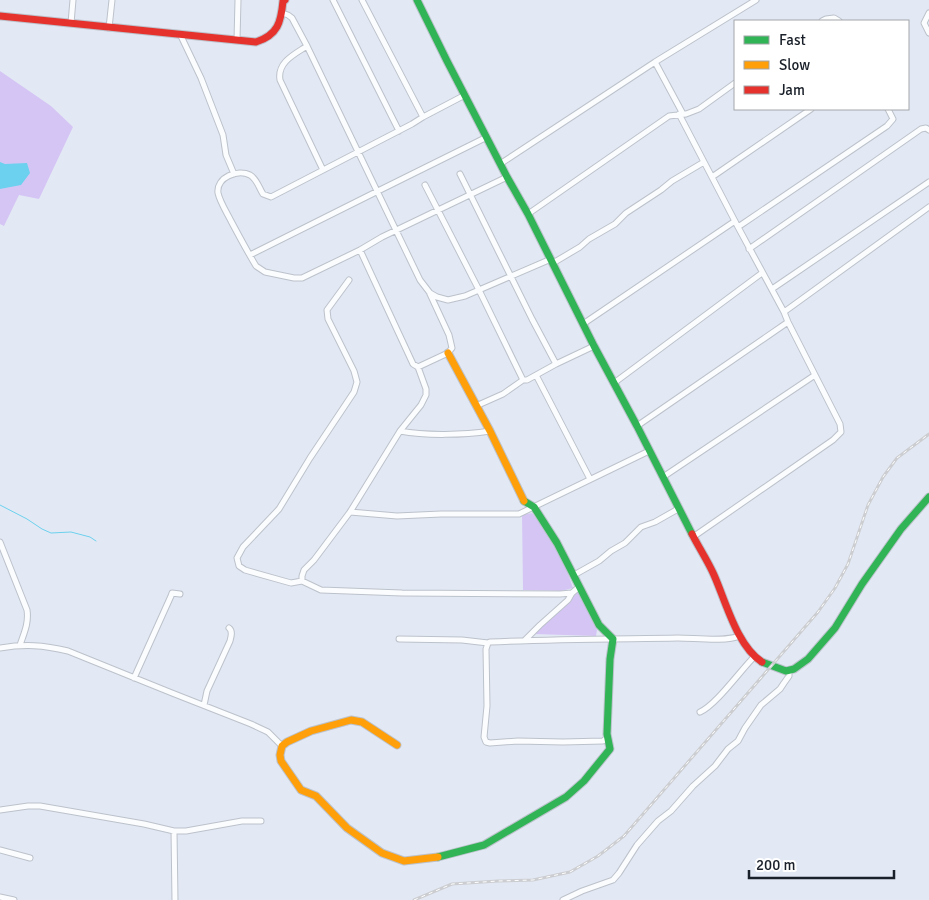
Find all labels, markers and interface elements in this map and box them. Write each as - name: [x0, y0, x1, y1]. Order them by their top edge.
- legend: [734, 20, 909, 110]
- text: Fast: [779, 31, 806, 49]
- text: Slow: [779, 56, 810, 74]
- text: Jam: [779, 81, 805, 99]
- scale bar: [749, 848, 894, 880]
- text: 200 m: [756, 856, 796, 874]

